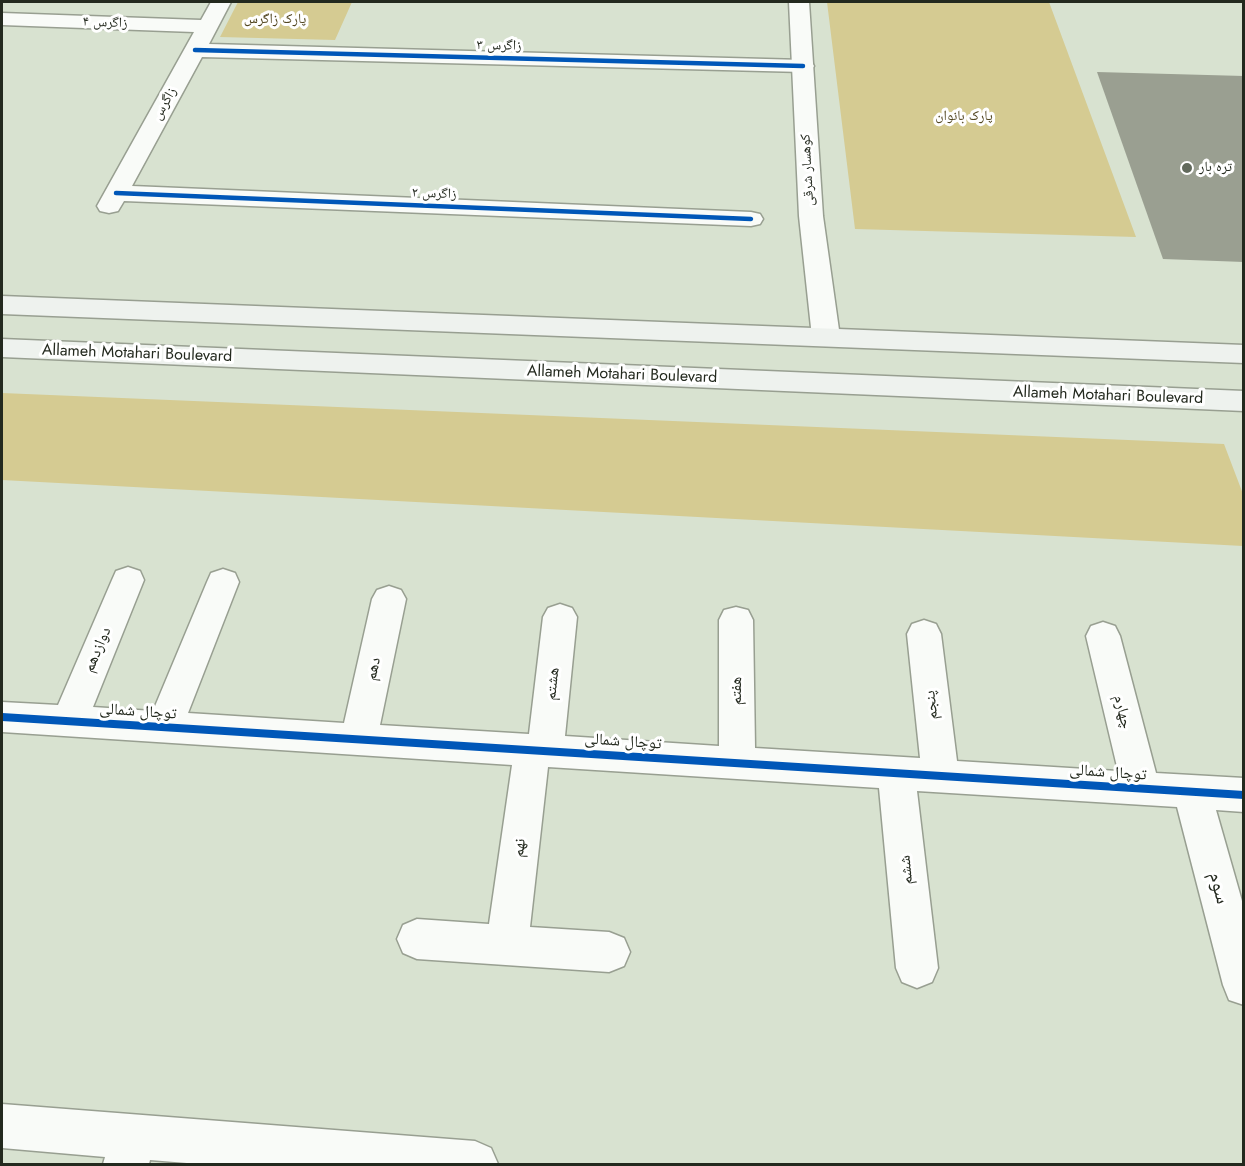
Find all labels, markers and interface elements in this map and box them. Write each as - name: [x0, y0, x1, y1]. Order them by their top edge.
- park label: پارک زاگرس: [244, 12, 306, 28]
- street label: زاگرس ۴: [82, 14, 128, 32]
- street label: زاگرس ۳: [476, 37, 522, 55]
- street label: زاگرس: [149, 85, 181, 123]
- park label: پارک بانوان: [935, 109, 993, 125]
- street label: کوهسار شرقی: [798, 133, 818, 207]
- place label: تره بار: [1199, 160, 1232, 176]
- marker: تره بار: [1180, 161, 1194, 175]
- street label: زاگرس ۲: [411, 185, 457, 203]
- street label: Allameh Motahari Boulevard: [42, 341, 232, 367]
- street label: Allameh Motahari Boulevard: [527, 362, 717, 388]
- street label: Allameh Motahari Boulevard: [1013, 383, 1203, 409]
- street label: دوازدهم: [80, 624, 116, 676]
- street label: دهم: [362, 656, 386, 682]
- street label: هشتم: [542, 667, 564, 701]
- street label: هفتم: [727, 677, 747, 705]
- street label: پنجم: [921, 689, 943, 721]
- street label: چهارم: [1109, 693, 1135, 731]
- street label: توچال شمالی: [99, 700, 177, 724]
- street label: توچال شمالی: [584, 730, 662, 754]
- street label: توچال شمالی: [1069, 761, 1147, 785]
- street label: نهم: [509, 837, 531, 859]
- street label: ششم: [896, 854, 918, 886]
- street label: سوم: [1202, 869, 1234, 907]

